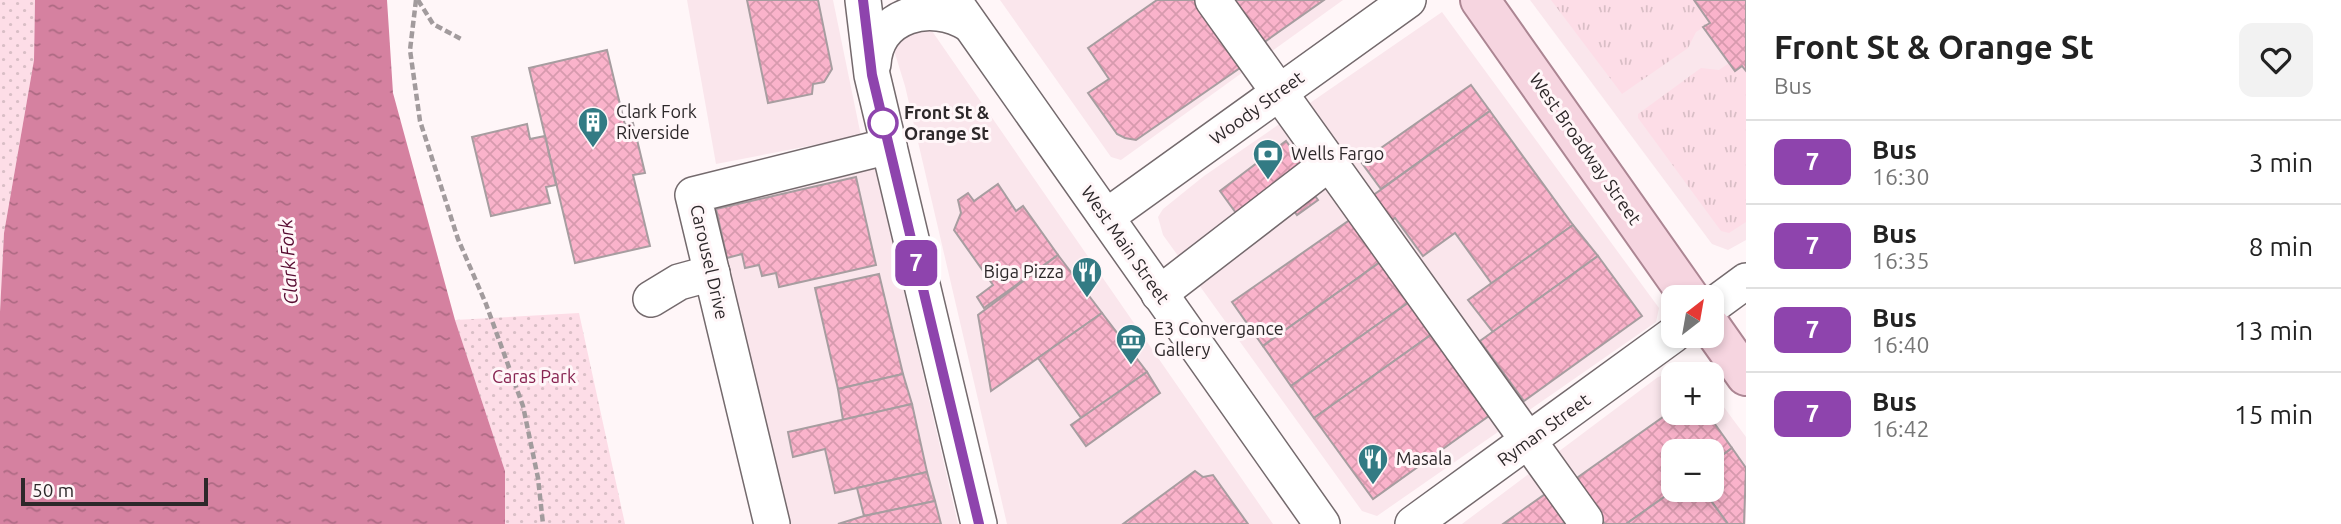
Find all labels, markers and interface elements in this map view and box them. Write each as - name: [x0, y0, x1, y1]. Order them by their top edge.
- button: heart: [2239, 23, 2313, 97]
- text: Front St & Orange St: [1774, 28, 2094, 65]
- street label: Woody Street: [1206, 66, 1307, 148]
- street label: West Broadway Street: [1526, 69, 1646, 228]
- text: Bus: [1774, 73, 1812, 98]
- place label: Clark Fork Riverside: [616, 101, 697, 142]
- place label: Front St & Orange St: [904, 102, 990, 143]
- building icon: Clark Fork Riverside: [576, 105, 610, 149]
- marker: Front St & Orange St: [868, 108, 898, 138]
- text: Bus: [1872, 135, 1917, 164]
- bank icon: Wells Fargo: [1251, 137, 1285, 181]
- place label: Wells Fargo: [1291, 143, 1384, 163]
- text: 7: [1806, 148, 1819, 175]
- text: 3 min: [2249, 148, 2313, 177]
- text: 16:30: [1872, 164, 1930, 189]
- street label: West Main Street: [1078, 182, 1174, 307]
- street label: Carousel Drive: [687, 202, 733, 321]
- water label: Clark Fork: [274, 218, 302, 305]
- text: Bus: [1872, 219, 1917, 248]
- text: 7: [1806, 232, 1819, 259]
- text: 8 min: [2249, 232, 2313, 261]
- line badge: 7: [893, 240, 939, 286]
- text: 16:35: [1872, 248, 1930, 273]
- text: 7: [909, 249, 923, 276]
- restaurant icon: Biga Pizza: [1070, 255, 1104, 299]
- place label: Biga Pizza: [984, 261, 1064, 281]
- north arrow: [1661, 285, 1724, 348]
- map controls: [1661, 285, 1724, 502]
- text: Bus: [1872, 303, 1917, 332]
- text: 7: [1806, 316, 1819, 343]
- text: 13 min: [2234, 316, 2313, 345]
- place label: E3 Convergance Gallery: [1154, 318, 1284, 359]
- museum icon: E3 Convergance Gallery: [1114, 322, 1148, 366]
- text: 16:40: [1872, 332, 1930, 357]
- button: +: [1661, 362, 1724, 425]
- park label: Caras Park: [492, 366, 576, 386]
- text: Bus: [1872, 387, 1917, 416]
- street label: Ryman Street: [1493, 389, 1594, 469]
- text: 7: [1806, 400, 1819, 427]
- text: 15 min: [2234, 400, 2313, 429]
- text: 16:42: [1872, 416, 1930, 441]
- button: −: [1661, 439, 1724, 502]
- restaurant icon: Masala: [1356, 442, 1390, 486]
- place label: Masala: [1396, 448, 1452, 468]
- scale bar: [21, 475, 208, 507]
- text: 50 m: [32, 479, 74, 501]

